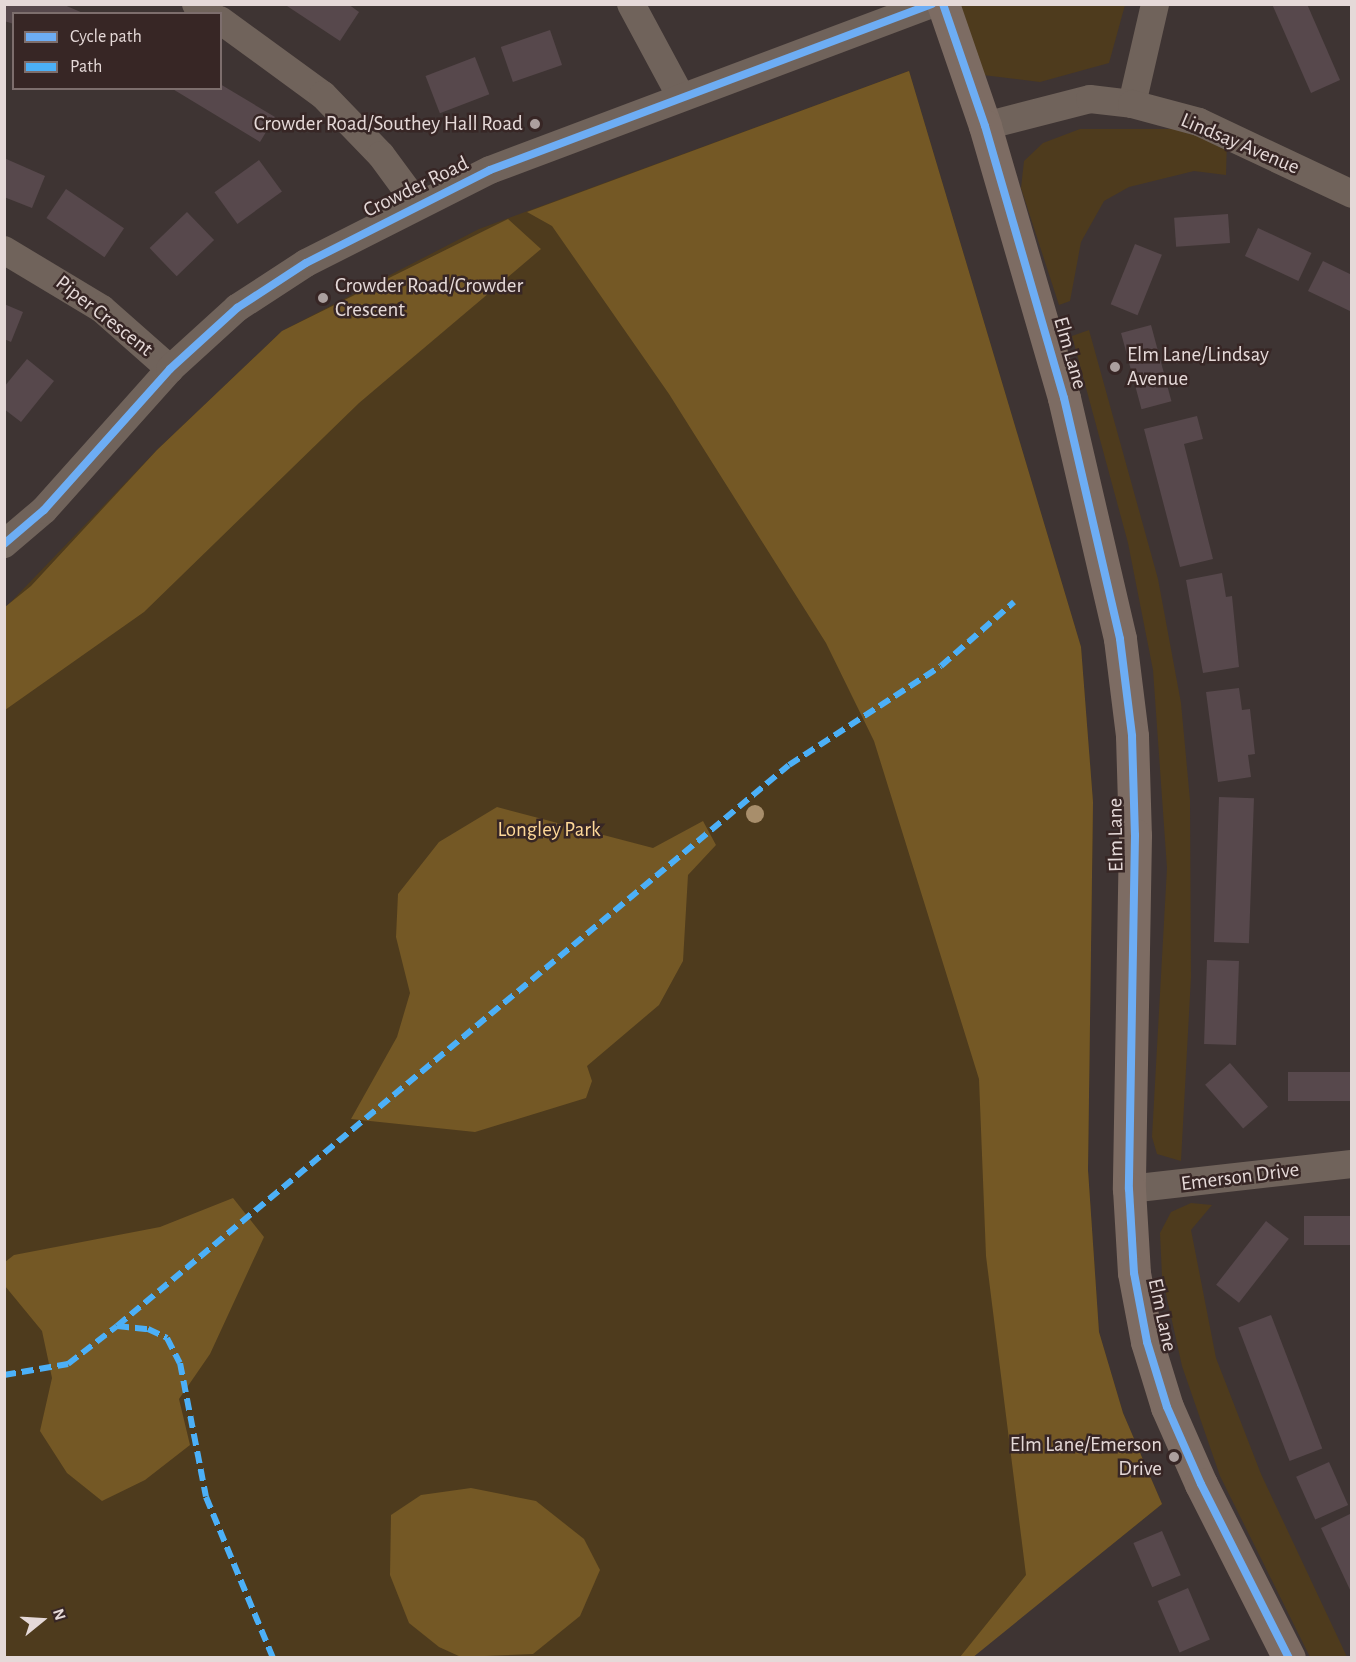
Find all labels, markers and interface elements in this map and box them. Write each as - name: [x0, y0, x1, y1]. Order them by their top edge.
- legend: [12, 12, 222, 90]
- text: Cycle path: [70, 28, 142, 46]
- text: Path: [70, 58, 102, 76]
- street label: Lindsay Avenue: [1177, 108, 1303, 180]
- place label: Crowder Road/Southey Hall Road: [254, 111, 523, 137]
- marker: Crowder Road/Southey Hall Road: [528, 117, 542, 131]
- street label: Crowder Road: [359, 151, 473, 223]
- street label: Piper Crescent: [50, 270, 158, 362]
- place label: Crowder Road/Crowder Crescent: [335, 273, 523, 323]
- marker: Crowder Road/Crowder Crescent: [316, 291, 330, 305]
- street label: Elm Lane: [1048, 314, 1092, 392]
- place label: Elm Lane/Lindsay Avenue: [1127, 342, 1269, 392]
- marker: Elm Lane/Lindsay Avenue: [1108, 360, 1122, 374]
- street label: Elm Lane: [1103, 798, 1129, 872]
- park label: Longley Park: [497, 817, 601, 843]
- street label: Emerson Drive: [1179, 1157, 1301, 1197]
- street label: Elm Lane: [1142, 1276, 1182, 1354]
- place label: Elm Lane/Emerson Drive: [1010, 1432, 1162, 1482]
- marker: Elm Lane/Emerson Drive: [1167, 1450, 1181, 1464]
- north arrow: [12, 1590, 72, 1650]
- text: N: [50, 1607, 68, 1622]

